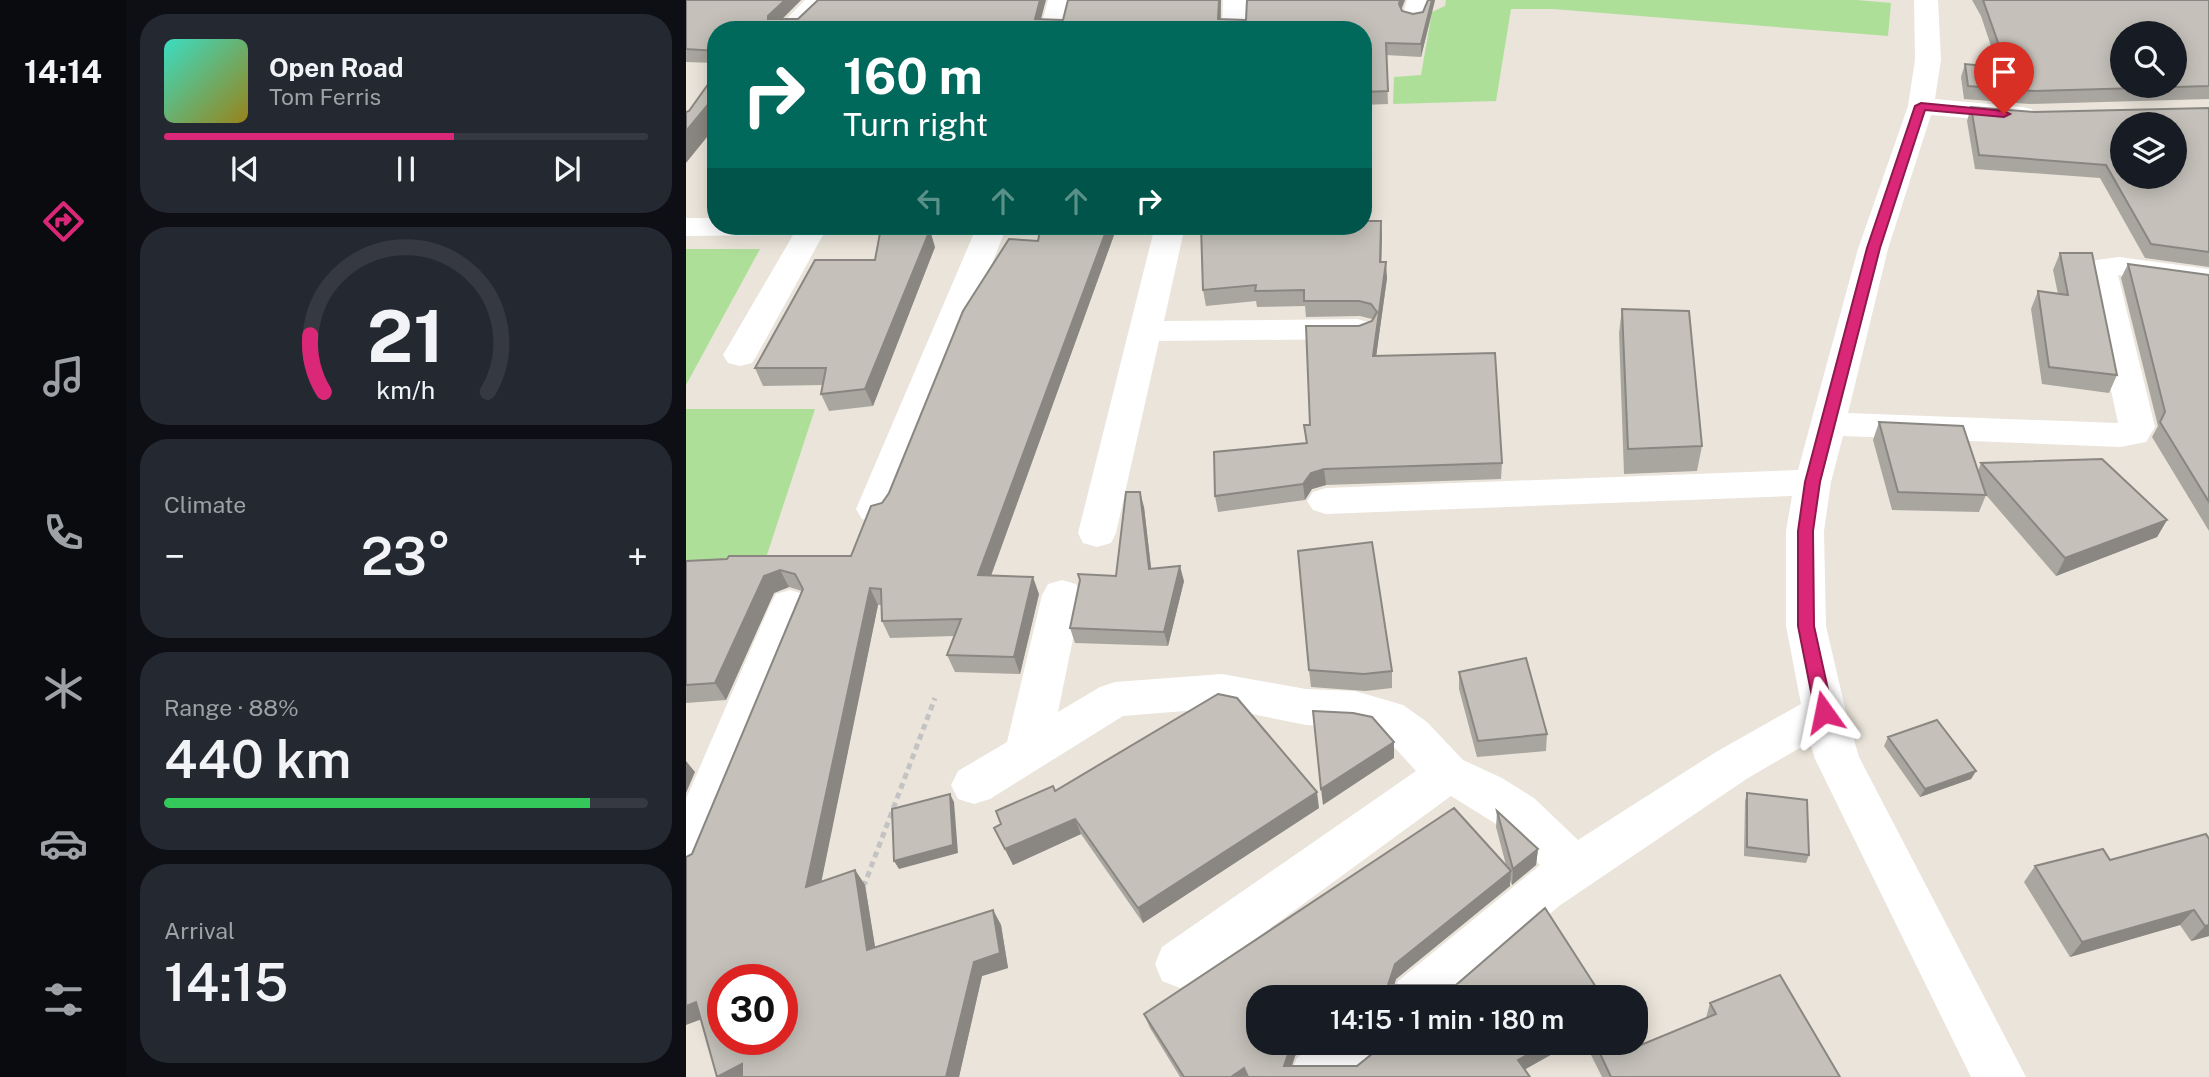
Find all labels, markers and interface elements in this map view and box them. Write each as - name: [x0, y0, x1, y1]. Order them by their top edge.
- map controls: [2110, 21, 2187, 189]
- button: search: [2110, 21, 2187, 98]
- pin: [1974, 42, 2034, 114]
- text: 160 m: [843, 47, 983, 105]
- icon: right: [728, 49, 819, 140]
- text: Open Road: [269, 52, 404, 83]
- text: 14:14: [24, 53, 102, 90]
- icon: arrive: [1985, 53, 2023, 91]
- text: Tom Ferris: [269, 83, 381, 110]
- text: Turn right: [843, 106, 988, 143]
- button: layers: [2110, 112, 2187, 189]
- icon: previous: [226, 150, 264, 188]
- icon: pause: [387, 150, 425, 188]
- icon: next: [548, 150, 586, 188]
- icon: left: [911, 182, 949, 220]
- icon: ahead: [984, 182, 1022, 220]
- icon: ahead: [1057, 182, 1095, 220]
- icon: right: [1130, 182, 1168, 220]
- icon: directions: [39, 197, 88, 246]
- text: 21: [367, 293, 445, 378]
- icon: music: [39, 352, 88, 401]
- text: km/h: [377, 375, 435, 405]
- text: Climate: [164, 491, 246, 518]
- icon: phone: [39, 508, 88, 557]
- text: 23°: [361, 526, 451, 587]
- text: −: [164, 534, 185, 579]
- text: +: [627, 534, 648, 579]
- icon: climate: [39, 664, 88, 713]
- position arrow: [1787, 675, 1861, 749]
- text: Range · 88%: [164, 694, 299, 721]
- text: 440 km: [164, 729, 351, 790]
- icon: car: [39, 819, 88, 868]
- text: Arrival: [164, 917, 235, 944]
- text: 14:15: [164, 952, 288, 1013]
- speed limit sign: 30: [707, 964, 798, 1055]
- icon: filters: [39, 975, 88, 1024]
- text: 14:15 · 1 min · 180 m: [1330, 1004, 1564, 1035]

